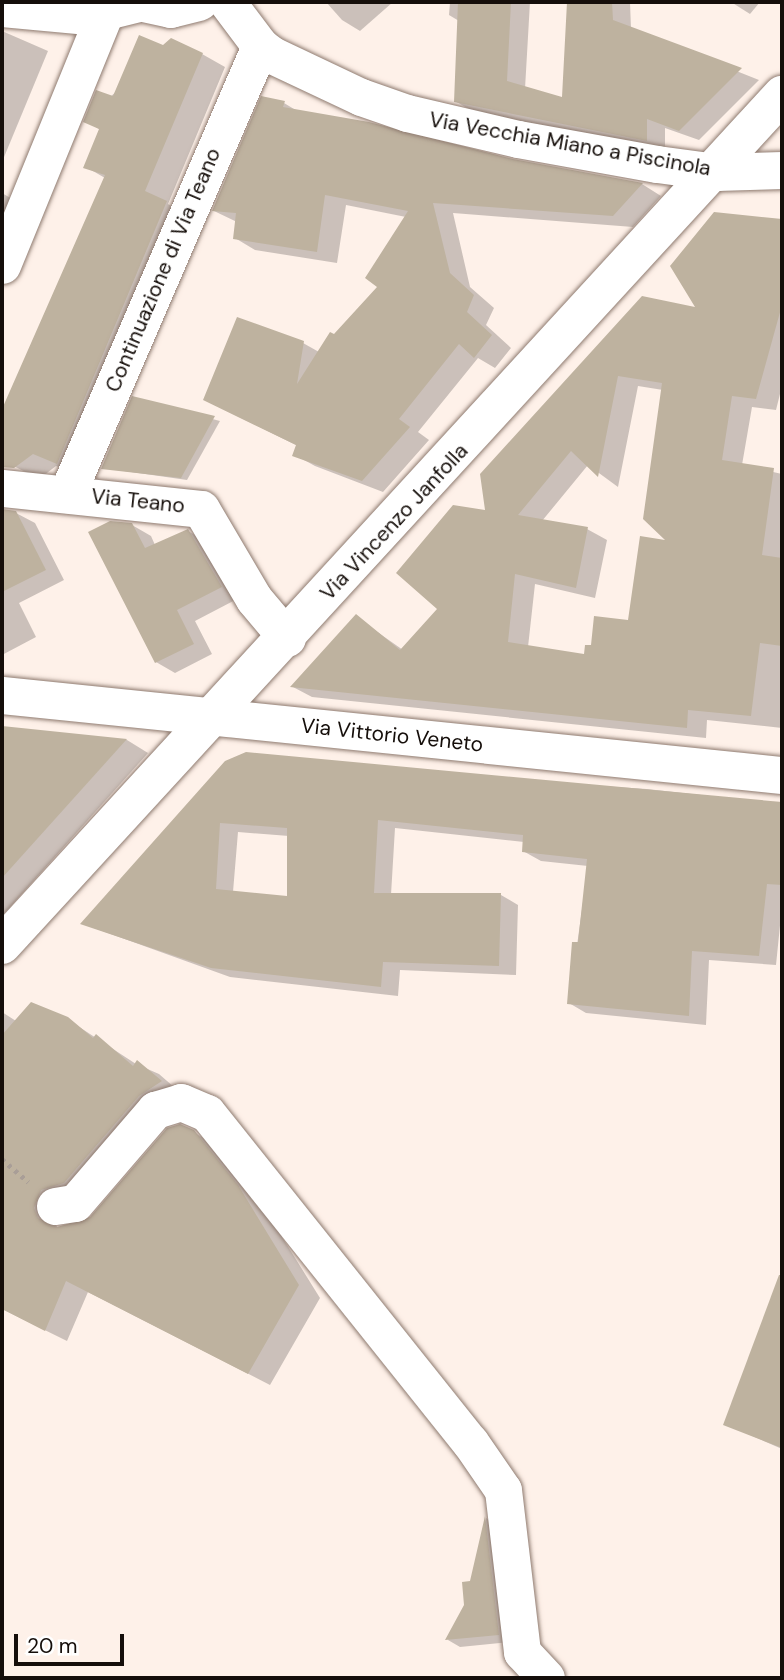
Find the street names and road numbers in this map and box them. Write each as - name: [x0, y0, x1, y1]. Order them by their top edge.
- street label: Via Vecchia Miano a Piscinola: [427, 107, 713, 181]
- street label: Continuazione di Via Teano: [100, 144, 226, 396]
- street label: Via Vincenzo Janfolla: [315, 438, 473, 606]
- street label: Via Teano: [90, 484, 186, 518]
- street label: Via Vittorio Veneto: [300, 713, 484, 757]

